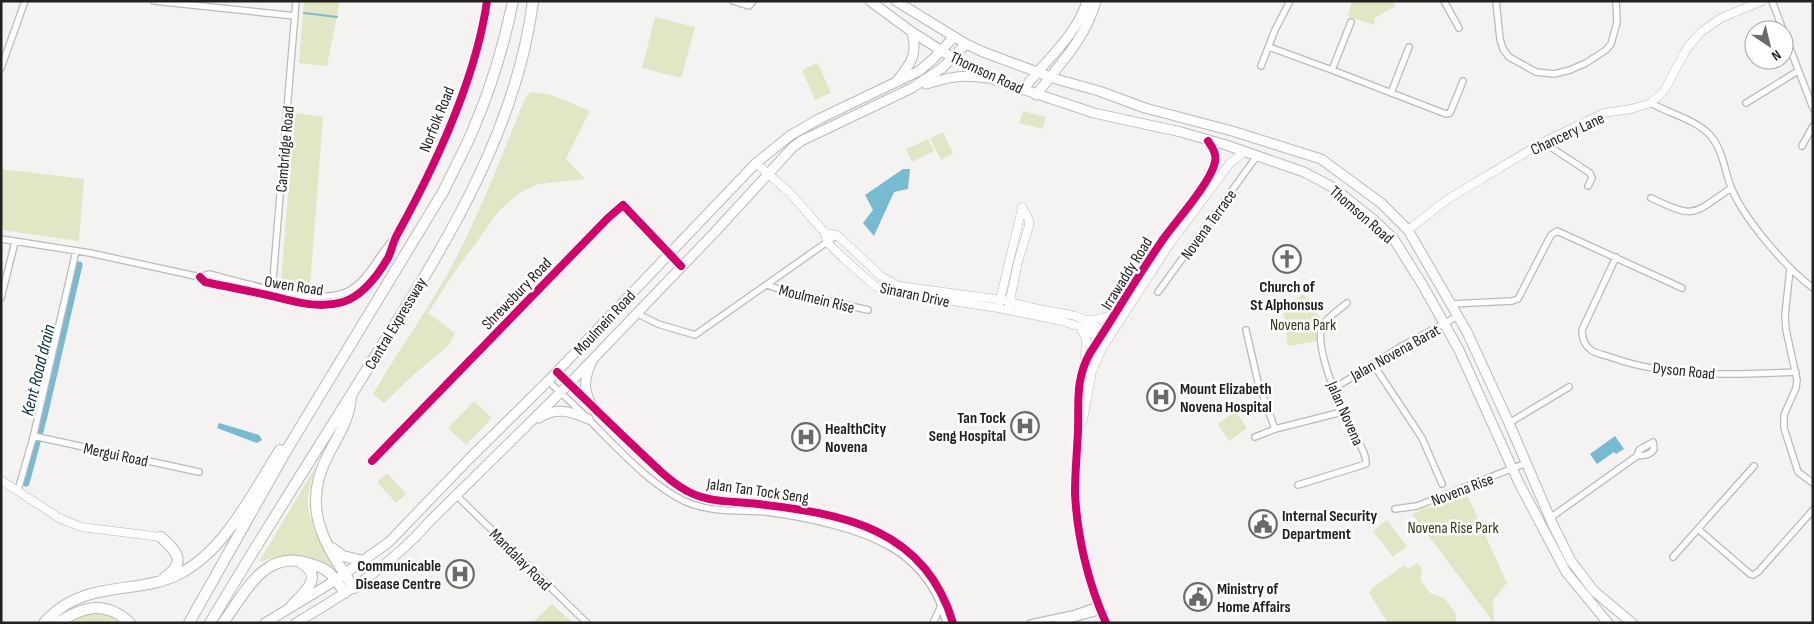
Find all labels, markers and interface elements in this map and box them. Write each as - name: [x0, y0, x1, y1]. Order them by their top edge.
- north arrow: [1744, 20, 1794, 70]
- text: N: [1768, 46, 1784, 64]
- street label: Thomson Road: [947, 48, 1026, 99]
- street label: Norfolk Road: [416, 84, 459, 155]
- street label: Cambridge Road: [272, 105, 299, 193]
- street label: Chancery Lane: [1528, 109, 1608, 160]
- street label: Thomson Road: [1325, 182, 1397, 248]
- street label: Novena Terrace: [1177, 186, 1241, 264]
- street label: Irrawaddy Road: [1098, 234, 1157, 314]
- church icon: Church of St Alphonsus: [1272, 244, 1302, 274]
- street label: Shrewsbury Road: [478, 254, 556, 334]
- street label: Owen Road: [263, 272, 325, 301]
- street label: Central Expressway: [361, 274, 431, 373]
- place label: Church of St Alphonsus: [1250, 278, 1324, 315]
- street label: Sinaran Drive: [878, 279, 951, 312]
- street label: Moulmein Rise: [777, 281, 857, 318]
- street label: Moulmein Road: [570, 287, 640, 359]
- park label: Novena Park: [1270, 316, 1336, 335]
- street label: Jalan Novena Barat: [1347, 321, 1444, 386]
- water label: Kent Road drain: [17, 322, 60, 418]
- street label: Dyson Road: [1652, 359, 1716, 384]
- street label: Jalan Novena: [1322, 378, 1367, 449]
- place label: Mount Elizabeth Novena Hospital: [1180, 380, 1272, 417]
- hospital icon: Mount Elizabeth Novena Hospital: [1146, 382, 1176, 412]
- place label: Tan Tock Seng Hospital: [929, 409, 1006, 446]
- hospital icon: Tan Tock Seng Hospital: [1010, 411, 1040, 441]
- place label: HealthCity Novena: [825, 420, 886, 457]
- hospital icon: HealthCity Novena: [791, 422, 821, 452]
- street label: Mergui Road: [82, 439, 150, 472]
- street label: Novena Rise: [1429, 470, 1496, 511]
- street label: Jalan Tan Tock Seng: [705, 475, 810, 508]
- place label: Internal Security Department: [1282, 507, 1378, 544]
- public building icon: Internal Security Department: [1248, 509, 1278, 539]
- park label: Novena Rise Park: [1407, 519, 1499, 538]
- street label: Mandalay Road: [485, 525, 555, 595]
- place label: Communicable Disease Centre: [355, 557, 441, 594]
- hospital icon: Communicable Disease Centre: [445, 559, 475, 589]
- place label: Ministry of Home Affairs: [1217, 580, 1291, 617]
- public building icon: Ministry of Home Affairs: [1183, 582, 1213, 612]

